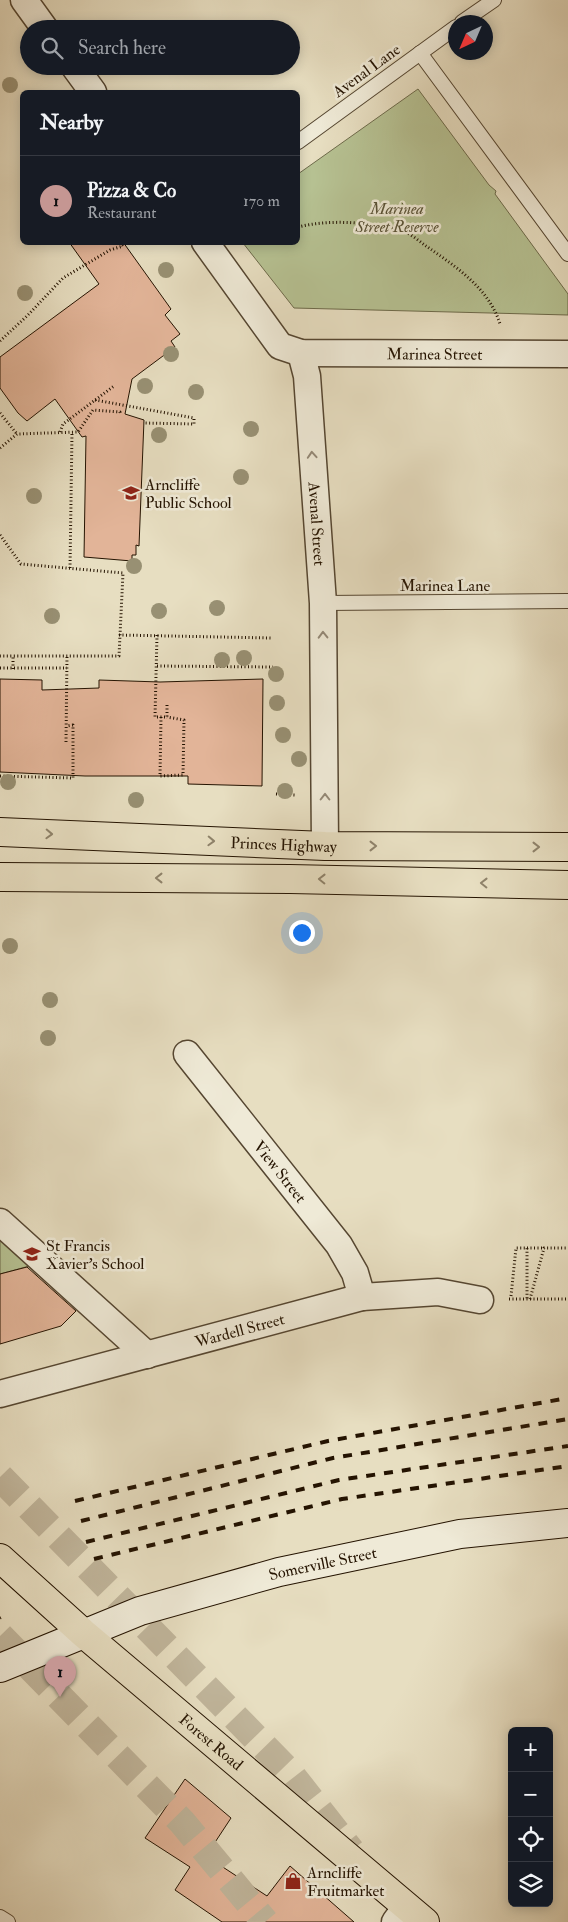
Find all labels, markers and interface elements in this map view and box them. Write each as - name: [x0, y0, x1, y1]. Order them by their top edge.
- north arrow: [448, 15, 493, 60]
- search box: [20, 20, 300, 75]
- icon: search: [38, 34, 66, 62]
- text: Search here: [78, 36, 166, 60]
- street label: Avenal Lane: [328, 39, 405, 103]
- text: Nearby: [40, 109, 103, 136]
- text: Pizza & Co: [87, 179, 176, 203]
- text: 1: [53, 191, 59, 211]
- text: 170 m: [243, 191, 280, 211]
- park label: Marinea Street Reserve: [354, 199, 439, 237]
- text: Restaurant: [87, 203, 156, 223]
- street label: Marinea Street: [387, 344, 483, 365]
- one-way arrow: [307, 451, 318, 459]
- place label: Arncliffe Public School: [144, 475, 232, 513]
- street label: Avenal Street: [303, 480, 329, 567]
- school or university icon: Arncliffe Public School: [121, 483, 141, 503]
- street label: Marinea Lane: [400, 576, 490, 596]
- one-way arrow: [318, 630, 328, 638]
- one-way arrow: [320, 793, 330, 800]
- one-way arrow: [45, 829, 53, 839]
- street label: Princes Highway: [230, 833, 338, 857]
- one-way arrow: [208, 836, 215, 846]
- one-way arrow: [370, 841, 378, 851]
- one-way arrow: [532, 841, 540, 852]
- one-way arrow: [155, 873, 163, 883]
- one-way arrow: [318, 874, 326, 884]
- one-way arrow: [480, 878, 488, 888]
- your location: [289, 920, 315, 946]
- street label: View Street: [249, 1137, 310, 1207]
- place label: St Francis Xavier's School: [46, 1236, 144, 1274]
- school or university icon: St Francis Xavier's School: [22, 1244, 42, 1264]
- street label: Wardell Street: [192, 1309, 287, 1353]
- street label: Somerville Street: [267, 1543, 378, 1585]
- pin: 1: [44, 1656, 76, 1697]
- street label: Forest Road: [175, 1710, 247, 1775]
- map controls: [508, 1727, 553, 1907]
- button: +: [508, 1727, 553, 1772]
- button: −: [508, 1772, 553, 1817]
- button: locate: [508, 1817, 553, 1862]
- button: layers: [508, 1862, 553, 1907]
- place label: Arncliffe Fruitmarket: [306, 1863, 384, 1901]
- shop icon: Arncliffe Fruitmarket: [283, 1871, 303, 1891]

